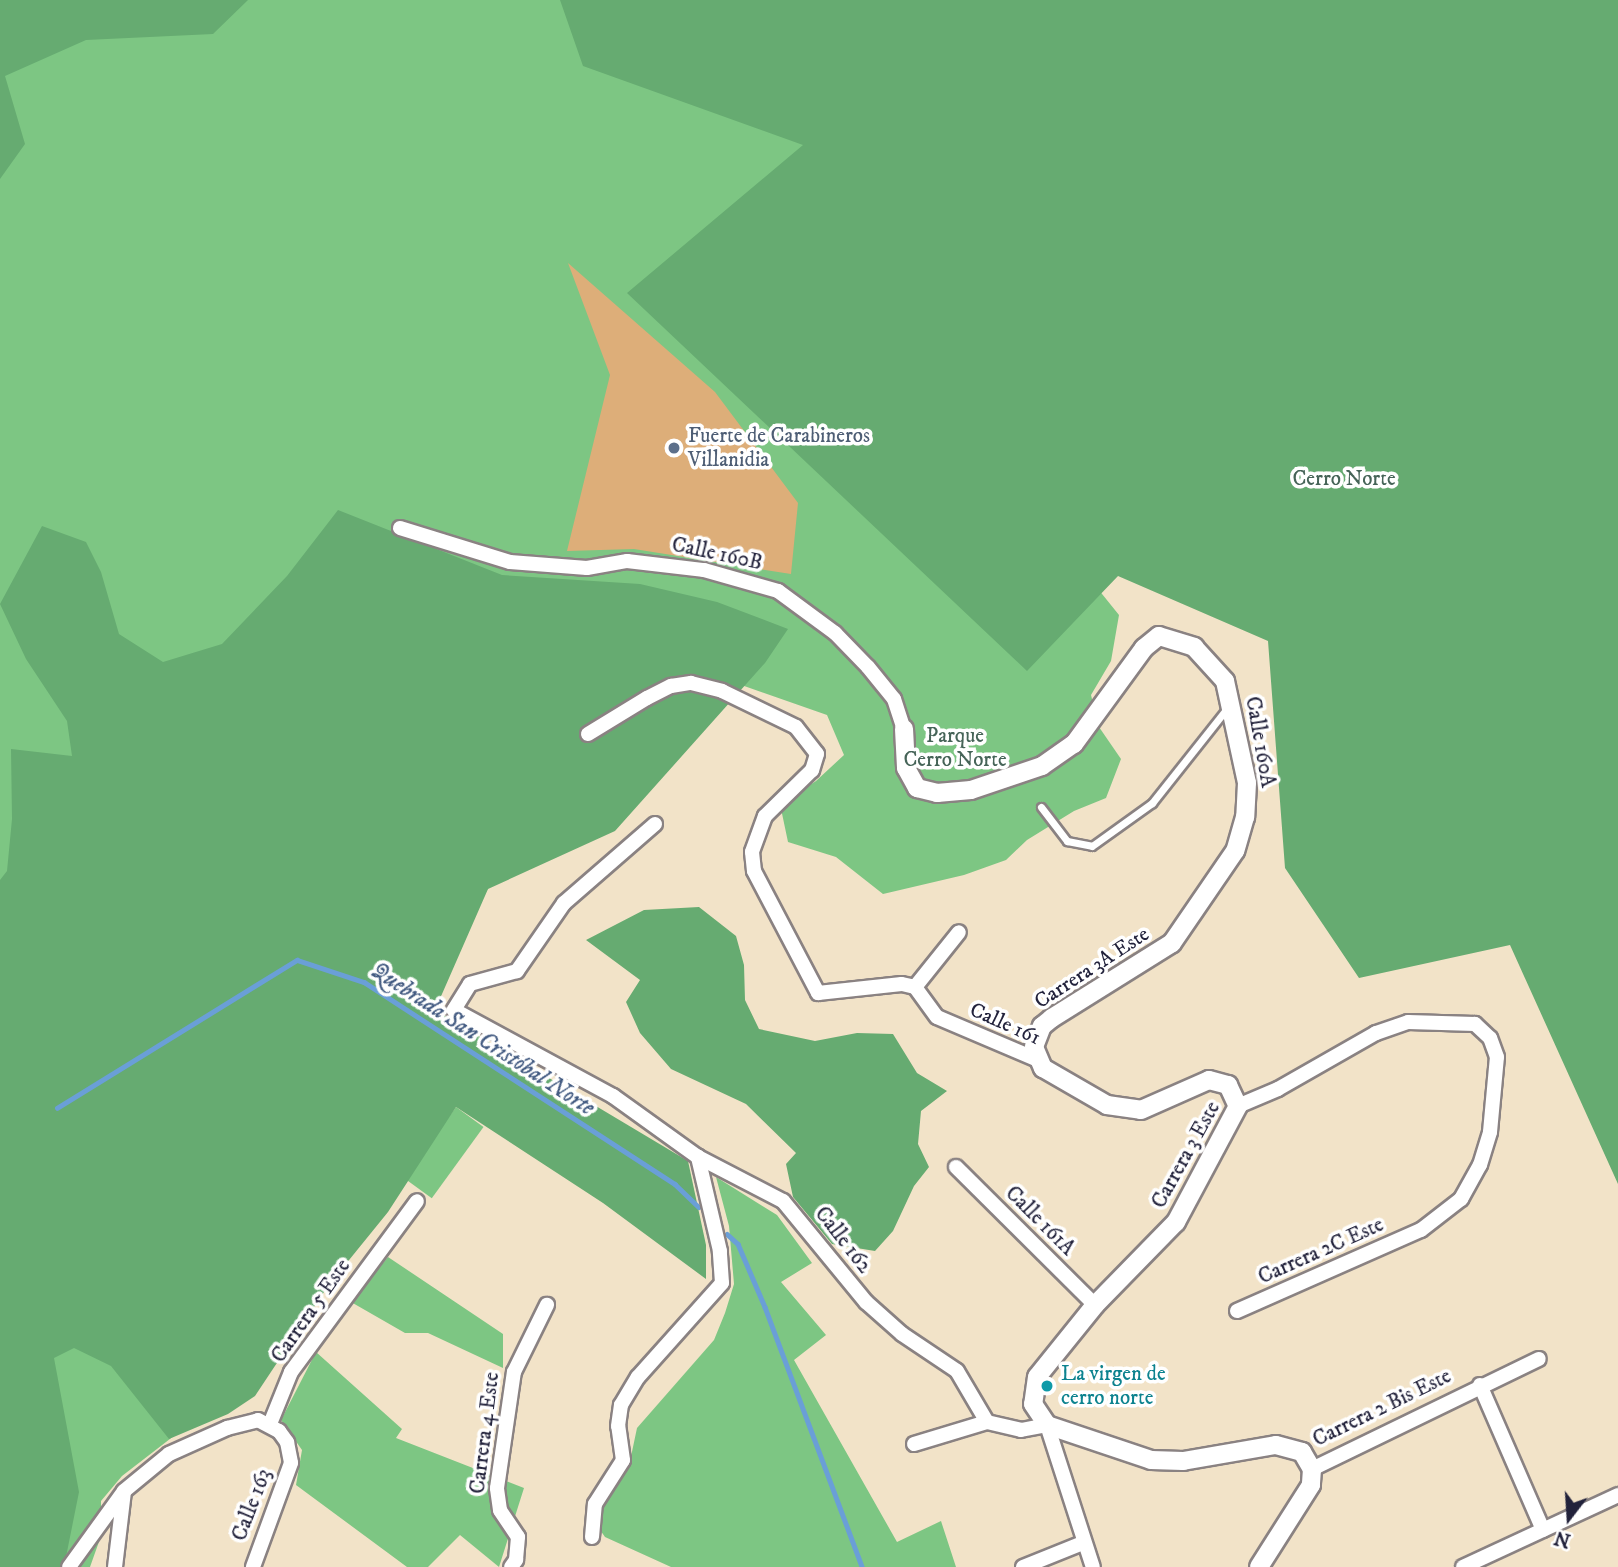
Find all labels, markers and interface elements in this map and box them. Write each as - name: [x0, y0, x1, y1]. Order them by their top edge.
- place label: Fuerte de Carabineros Villanidia: [688, 423, 870, 473]
- marker: Fuerte de Carabineros Villanidia: [666, 440, 682, 456]
- park label: Cerro Norte: [1292, 466, 1396, 492]
- street label: Calle 160B: [669, 532, 765, 576]
- street label: Calle 160A: [1240, 695, 1280, 789]
- park label: Parque Cerro Norte: [903, 723, 1007, 773]
- street label: Carrera 3A Este: [1030, 922, 1154, 1014]
- water label: Quebrada San Cristóbal Norte: [365, 957, 599, 1123]
- street label: Calle 161: [966, 997, 1044, 1051]
- street label: Carrera 3 Este: [1146, 1097, 1226, 1213]
- street label: Calle 161A: [1000, 1181, 1080, 1261]
- street label: Calle 162: [809, 1202, 877, 1278]
- street label: Carrera 2C Este: [1254, 1212, 1388, 1290]
- street label: Carrera 5 Este: [266, 1254, 356, 1368]
- place label: La virgen de cerro norte: [1061, 1361, 1166, 1411]
- street label: Carrera 2 Bis Este: [1309, 1364, 1455, 1452]
- street label: Carrera 4 Este: [465, 1371, 505, 1495]
- marker: La virgen de cerro norte: [1039, 1378, 1055, 1394]
- street label: Calle 163: [227, 1465, 277, 1545]
- north arrow: [1534, 1483, 1604, 1553]
- text: N: [1552, 1525, 1574, 1552]

